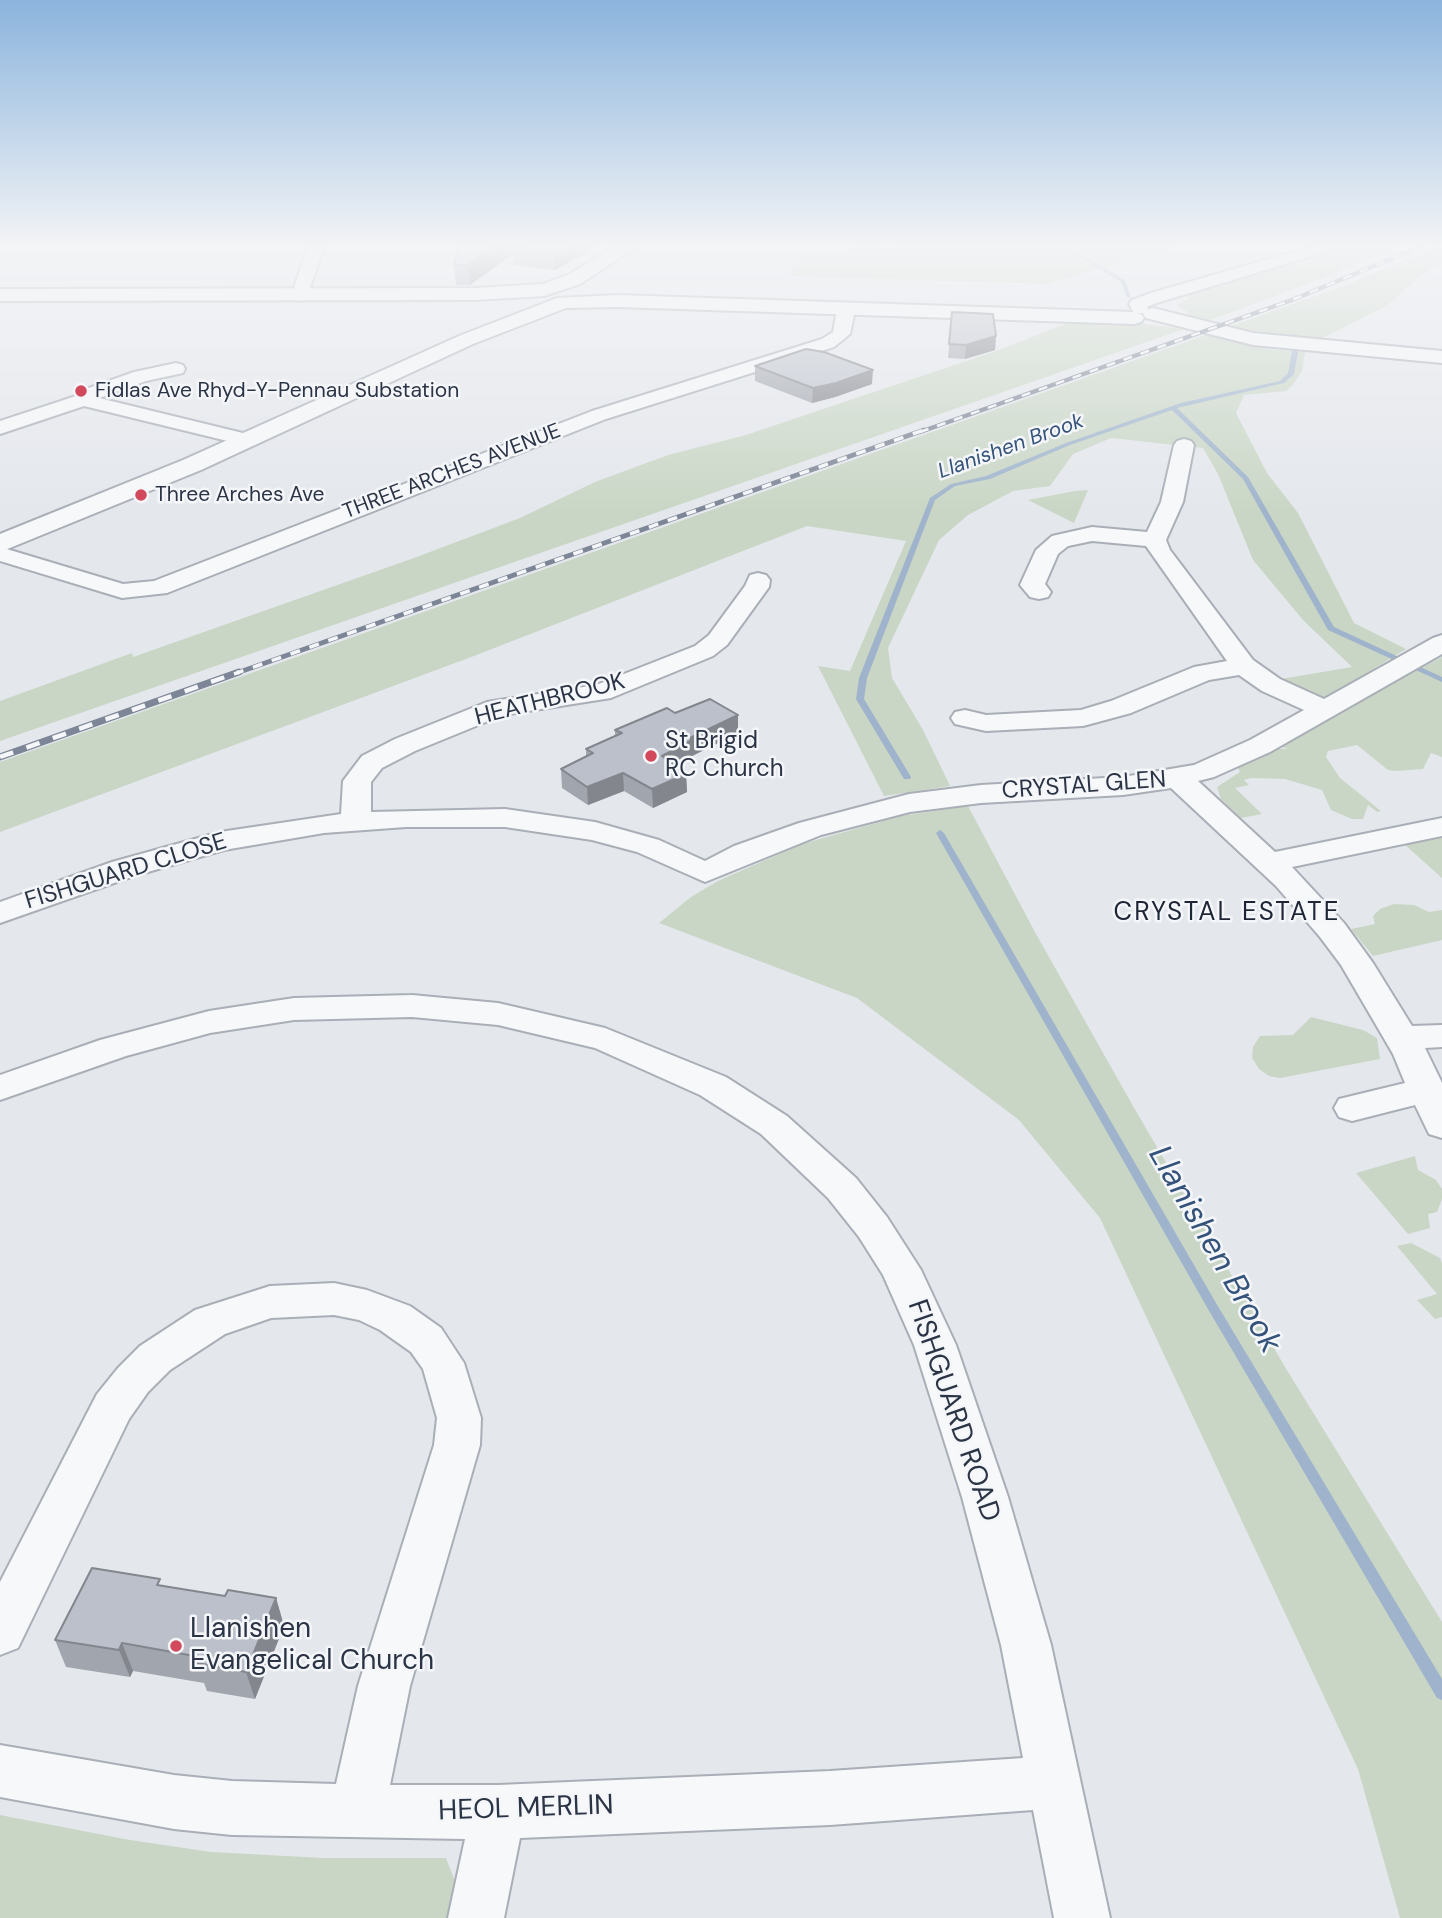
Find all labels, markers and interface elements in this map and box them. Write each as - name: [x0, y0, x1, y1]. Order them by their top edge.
- place label: Fidlas Ave Rhyd-Y-Pennau Substation: [95, 378, 459, 404]
- marker: Fidlas Ave Rhyd-Y-Pennau Substation: [73, 383, 89, 399]
- water label: Llanishen Brook: [935, 409, 1087, 485]
- street label: THREE ARCHES AVENUE: [340, 419, 564, 525]
- place label: Three Arches Ave: [155, 482, 324, 508]
- marker: Three Arches Ave: [133, 487, 149, 503]
- street label: HEATHBROOK: [472, 667, 628, 733]
- place label: St Brigid RC Church: [665, 728, 784, 784]
- marker: St Brigid RC Church: [643, 748, 659, 764]
- street label: CRYSTAL GLEN: [1001, 766, 1167, 806]
- street label: FISHGUARD CLOSE: [22, 828, 230, 916]
- district label: CRYSTAL ESTATE: [1115, 897, 1339, 929]
- water label: Llanishen Brook: [1139, 1139, 1289, 1361]
- street label: FISHGUARD ROAD: [899, 1296, 1007, 1526]
- place label: Llanishen Evangelical Church: [190, 1613, 434, 1679]
- marker: Llanishen Evangelical Church: [168, 1638, 184, 1654]
- street label: HEOL MERLIN: [438, 1789, 614, 1829]

